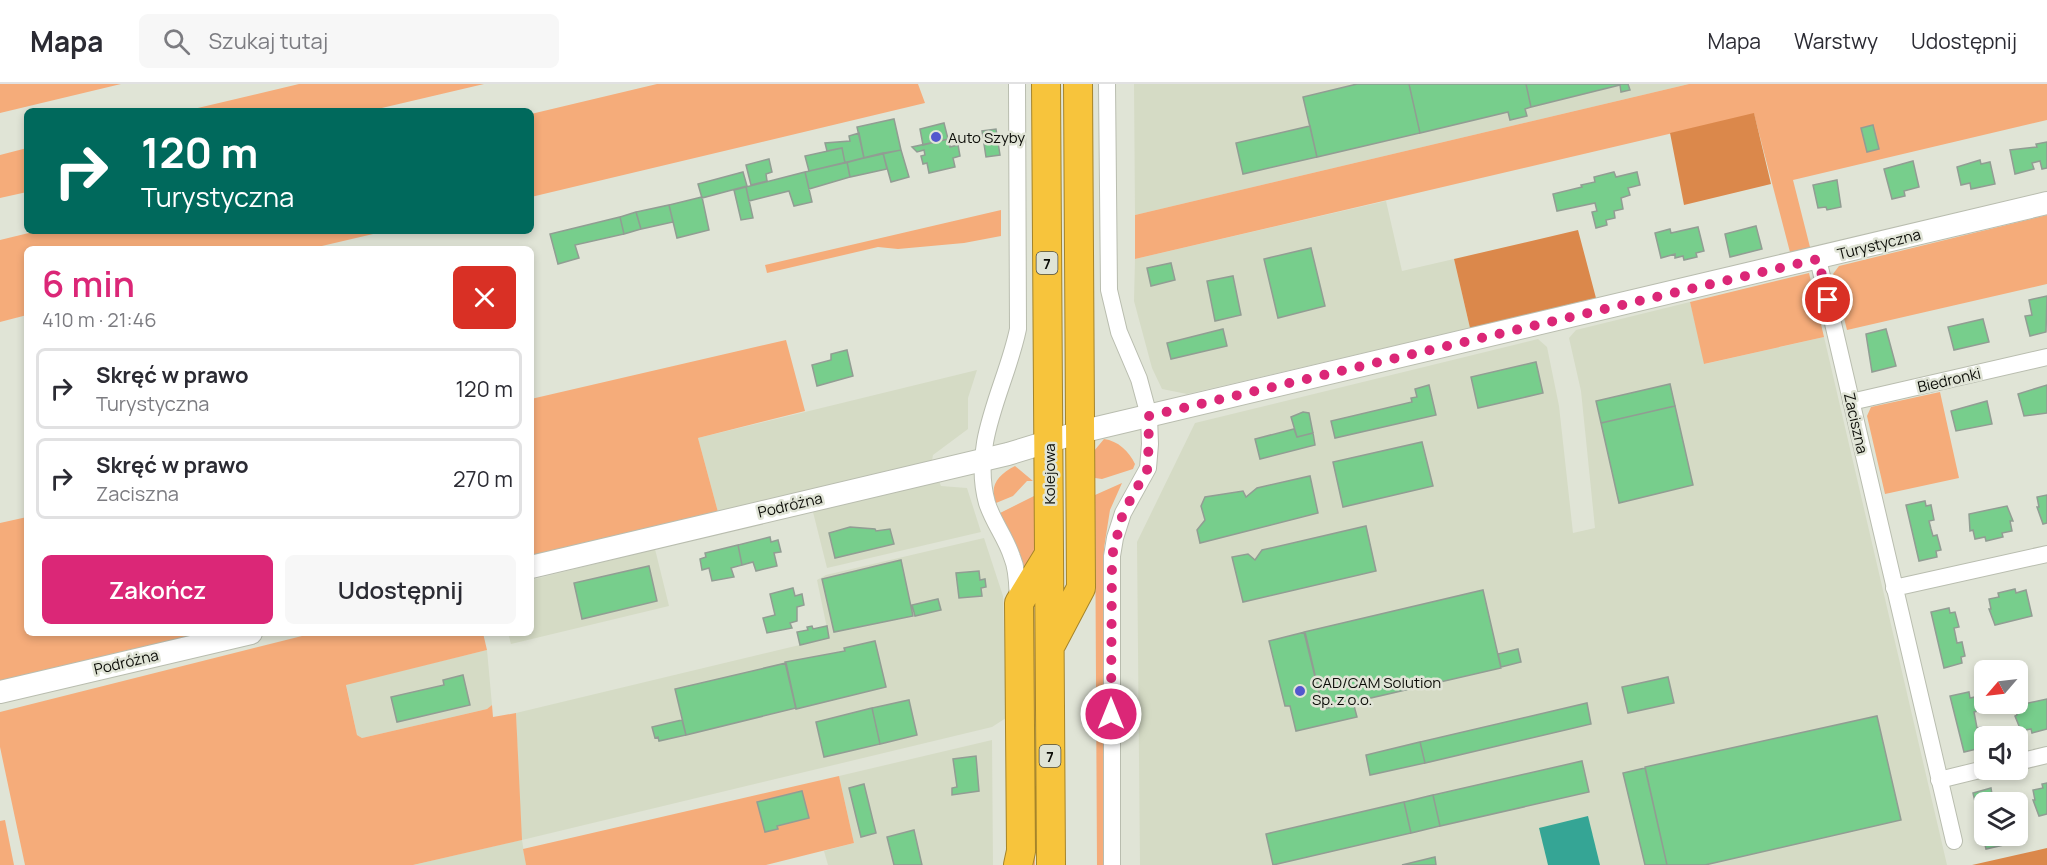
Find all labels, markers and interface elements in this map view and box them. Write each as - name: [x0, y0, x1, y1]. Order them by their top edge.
- search box: [139, 14, 559, 68]
- text: Mapa: [30, 22, 103, 60]
- icon: search: [160, 25, 193, 58]
- text: Szukaj tutaj: [208, 26, 328, 56]
- text: Mapa: [1708, 27, 1761, 55]
- text: Warstwy: [1794, 27, 1878, 55]
- text: Udostępnij: [1911, 27, 2017, 55]
- text: 120 m: [141, 123, 258, 181]
- place label: Auto Szyby: [948, 127, 1025, 148]
- marker: Auto Szyby: [929, 130, 943, 144]
- icon: right: [42, 132, 120, 210]
- text: Turystyczna: [141, 178, 294, 215]
- street label: Turystyczna: [1835, 224, 1923, 264]
- road number: 7: [1036, 252, 1058, 274]
- text: 6 min: [42, 259, 135, 308]
- button: close: [453, 266, 516, 329]
- pin: [1802, 274, 1853, 325]
- icon: arrive: [1811, 283, 1844, 316]
- text: 410 m · 21:46: [42, 306, 157, 333]
- text: Skręć w prawo: [96, 360, 249, 390]
- street label: Biedronki: [1915, 363, 1983, 397]
- icon: right: [45, 372, 78, 405]
- text: 120 m: [455, 374, 513, 404]
- text: Turystyczna: [96, 390, 209, 417]
- street label: Zaciszna: [1839, 390, 1873, 456]
- street label: Kolejowa: [1039, 443, 1060, 505]
- text: Skręć w prawo: [96, 450, 249, 480]
- icon: right: [45, 462, 78, 495]
- text: 270 m: [453, 464, 513, 494]
- text: Zaciszna: [96, 480, 179, 507]
- street label: Podróżna: [756, 487, 824, 523]
- button: Zakończ: [42, 555, 273, 624]
- button: Udostępnij: [285, 555, 516, 624]
- street label: Podróżna: [92, 644, 160, 680]
- north arrow: [1974, 660, 2028, 714]
- map controls: [1974, 660, 2028, 846]
- place label: CAD/CAM Solution Sp. z o.o.: [1312, 672, 1441, 710]
- position arrow: [1079, 682, 1143, 746]
- marker: CAD/CAM Solution Sp. z o.o.: [1293, 684, 1307, 698]
- button: sound: [1974, 726, 2028, 780]
- road number: 7: [1040, 745, 1060, 767]
- button: layers: [1974, 792, 2028, 846]

